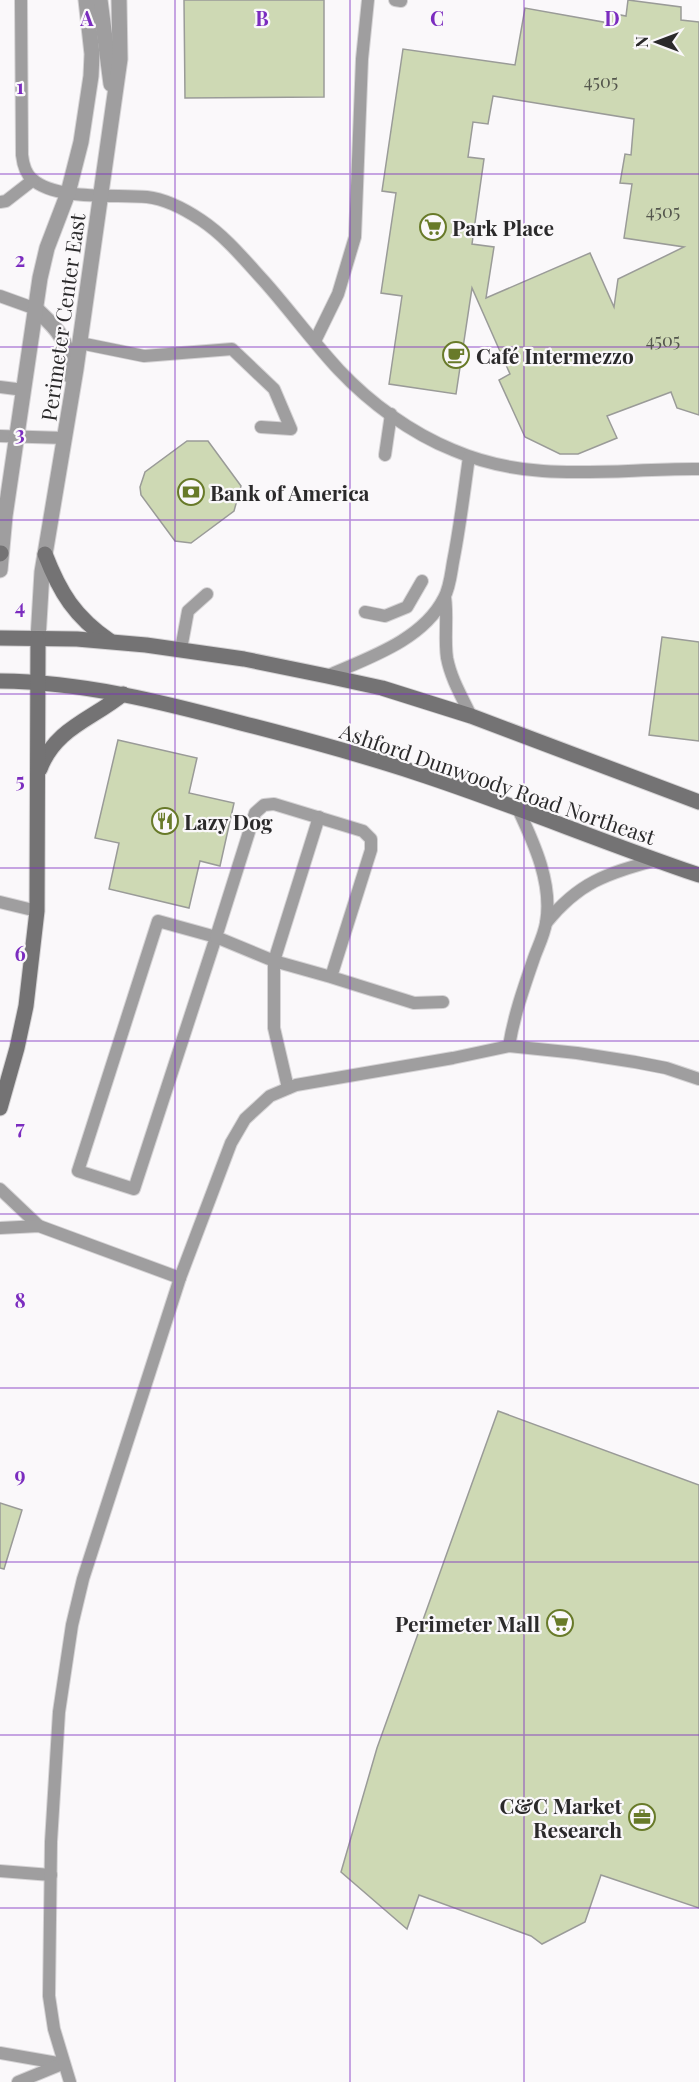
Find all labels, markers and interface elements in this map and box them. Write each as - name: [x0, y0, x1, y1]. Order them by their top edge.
- text: A: [79, 4, 94, 31]
- text: B: [255, 4, 269, 31]
- text: C: [430, 4, 444, 31]
- text: D: [604, 4, 620, 31]
- north arrow: [627, 12, 687, 72]
- text: N: [631, 36, 652, 48]
- house number: 4505: [584, 69, 618, 93]
- text: 1: [16, 72, 24, 99]
- house number: 4505: [646, 199, 680, 223]
- street label: Perimeter Center East: [34, 211, 91, 423]
- supermarket icon: Park Place: [418, 212, 448, 242]
- place label: Park Place: [452, 213, 554, 241]
- text: 2: [15, 245, 25, 272]
- house number: 4505: [646, 328, 680, 352]
- cafe icon: Café Intermezzo: [441, 340, 471, 370]
- place label: Café Intermezzo: [476, 341, 634, 369]
- text: 3: [15, 419, 25, 446]
- bank icon: Bank of America: [176, 477, 206, 507]
- place label: Bank of America: [210, 478, 370, 506]
- text: 4: [15, 592, 25, 619]
- street label: Ashford Dunwoody Road Northeast: [336, 715, 660, 850]
- text: 5: [15, 766, 25, 793]
- restaurant icon: Lazy Dog: [150, 806, 180, 836]
- place label: Lazy Dog: [184, 807, 273, 835]
- text: 6: [14, 939, 26, 966]
- text: 7: [15, 1113, 25, 1140]
- text: 8: [14, 1286, 26, 1313]
- text: 9: [14, 1460, 26, 1487]
- supermarket icon: Perimeter Mall: [545, 1608, 575, 1638]
- place label: Perimeter Mall: [395, 1609, 540, 1637]
- place label: C&C Market Research: [499, 1791, 623, 1843]
- office icon: C&C Market Research: [627, 1802, 657, 1832]

